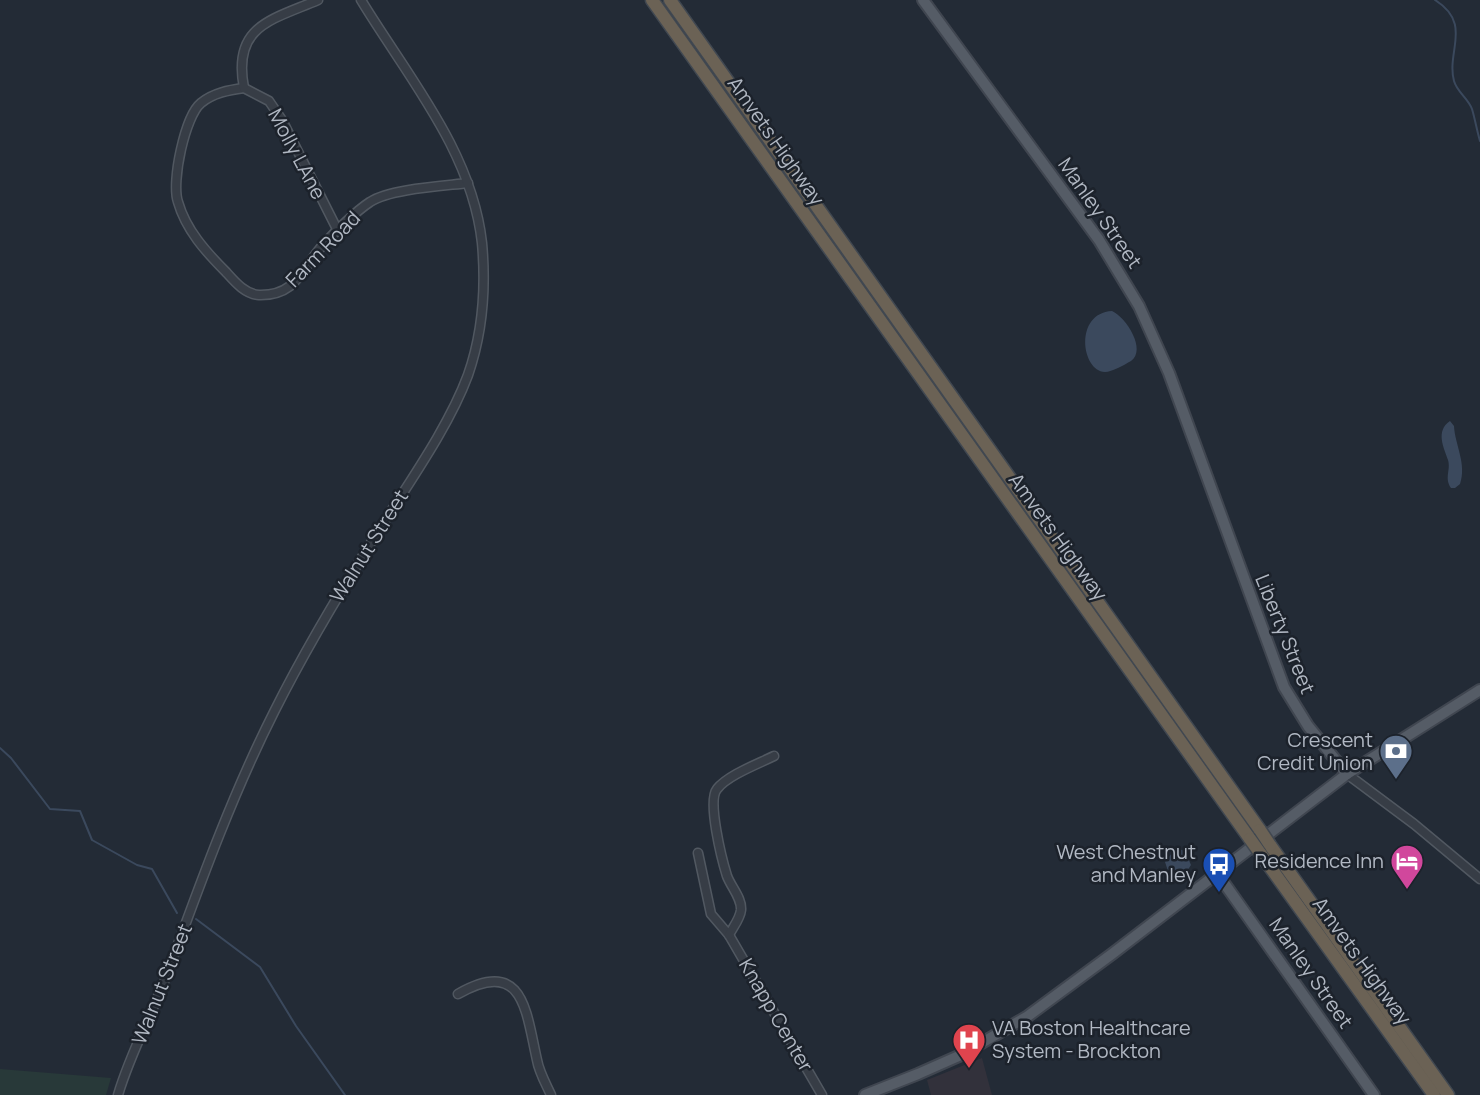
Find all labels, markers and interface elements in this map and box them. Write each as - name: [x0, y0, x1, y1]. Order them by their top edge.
- street label: Amvets Highway: [722, 71, 831, 211]
- street label: Molly LAne: [262, 104, 333, 204]
- street label: Manley Street: [1052, 152, 1149, 273]
- street label: Farm Road: [279, 205, 366, 293]
- street label: Amvets Highway: [1003, 467, 1114, 606]
- street label: Walnut Street: [323, 484, 414, 607]
- street label: Liberty Street: [1249, 570, 1322, 698]
- place label: Crescent Credit Union: [1257, 726, 1373, 776]
- bank icon: Crescent Credit Union: [1378, 733, 1414, 780]
- place label: West Chestnut and Manley: [1056, 838, 1196, 888]
- hotel icon: Residence Inn: [1389, 843, 1425, 890]
- bus stop icon: West Chestnut and Manley: [1201, 846, 1237, 893]
- place label: Residence Inn: [1255, 847, 1384, 874]
- street label: Amvets Highway: [1307, 891, 1418, 1030]
- street label: Manley Street: [1263, 912, 1360, 1033]
- street label: Walnut Street: [125, 919, 198, 1048]
- street label: Knapp Center: [733, 953, 820, 1076]
- place label: VA Boston Healthcare System - Brockton: [992, 1014, 1191, 1064]
- hospital icon: VA Boston Healthcare System - Brockton: [951, 1022, 987, 1069]

